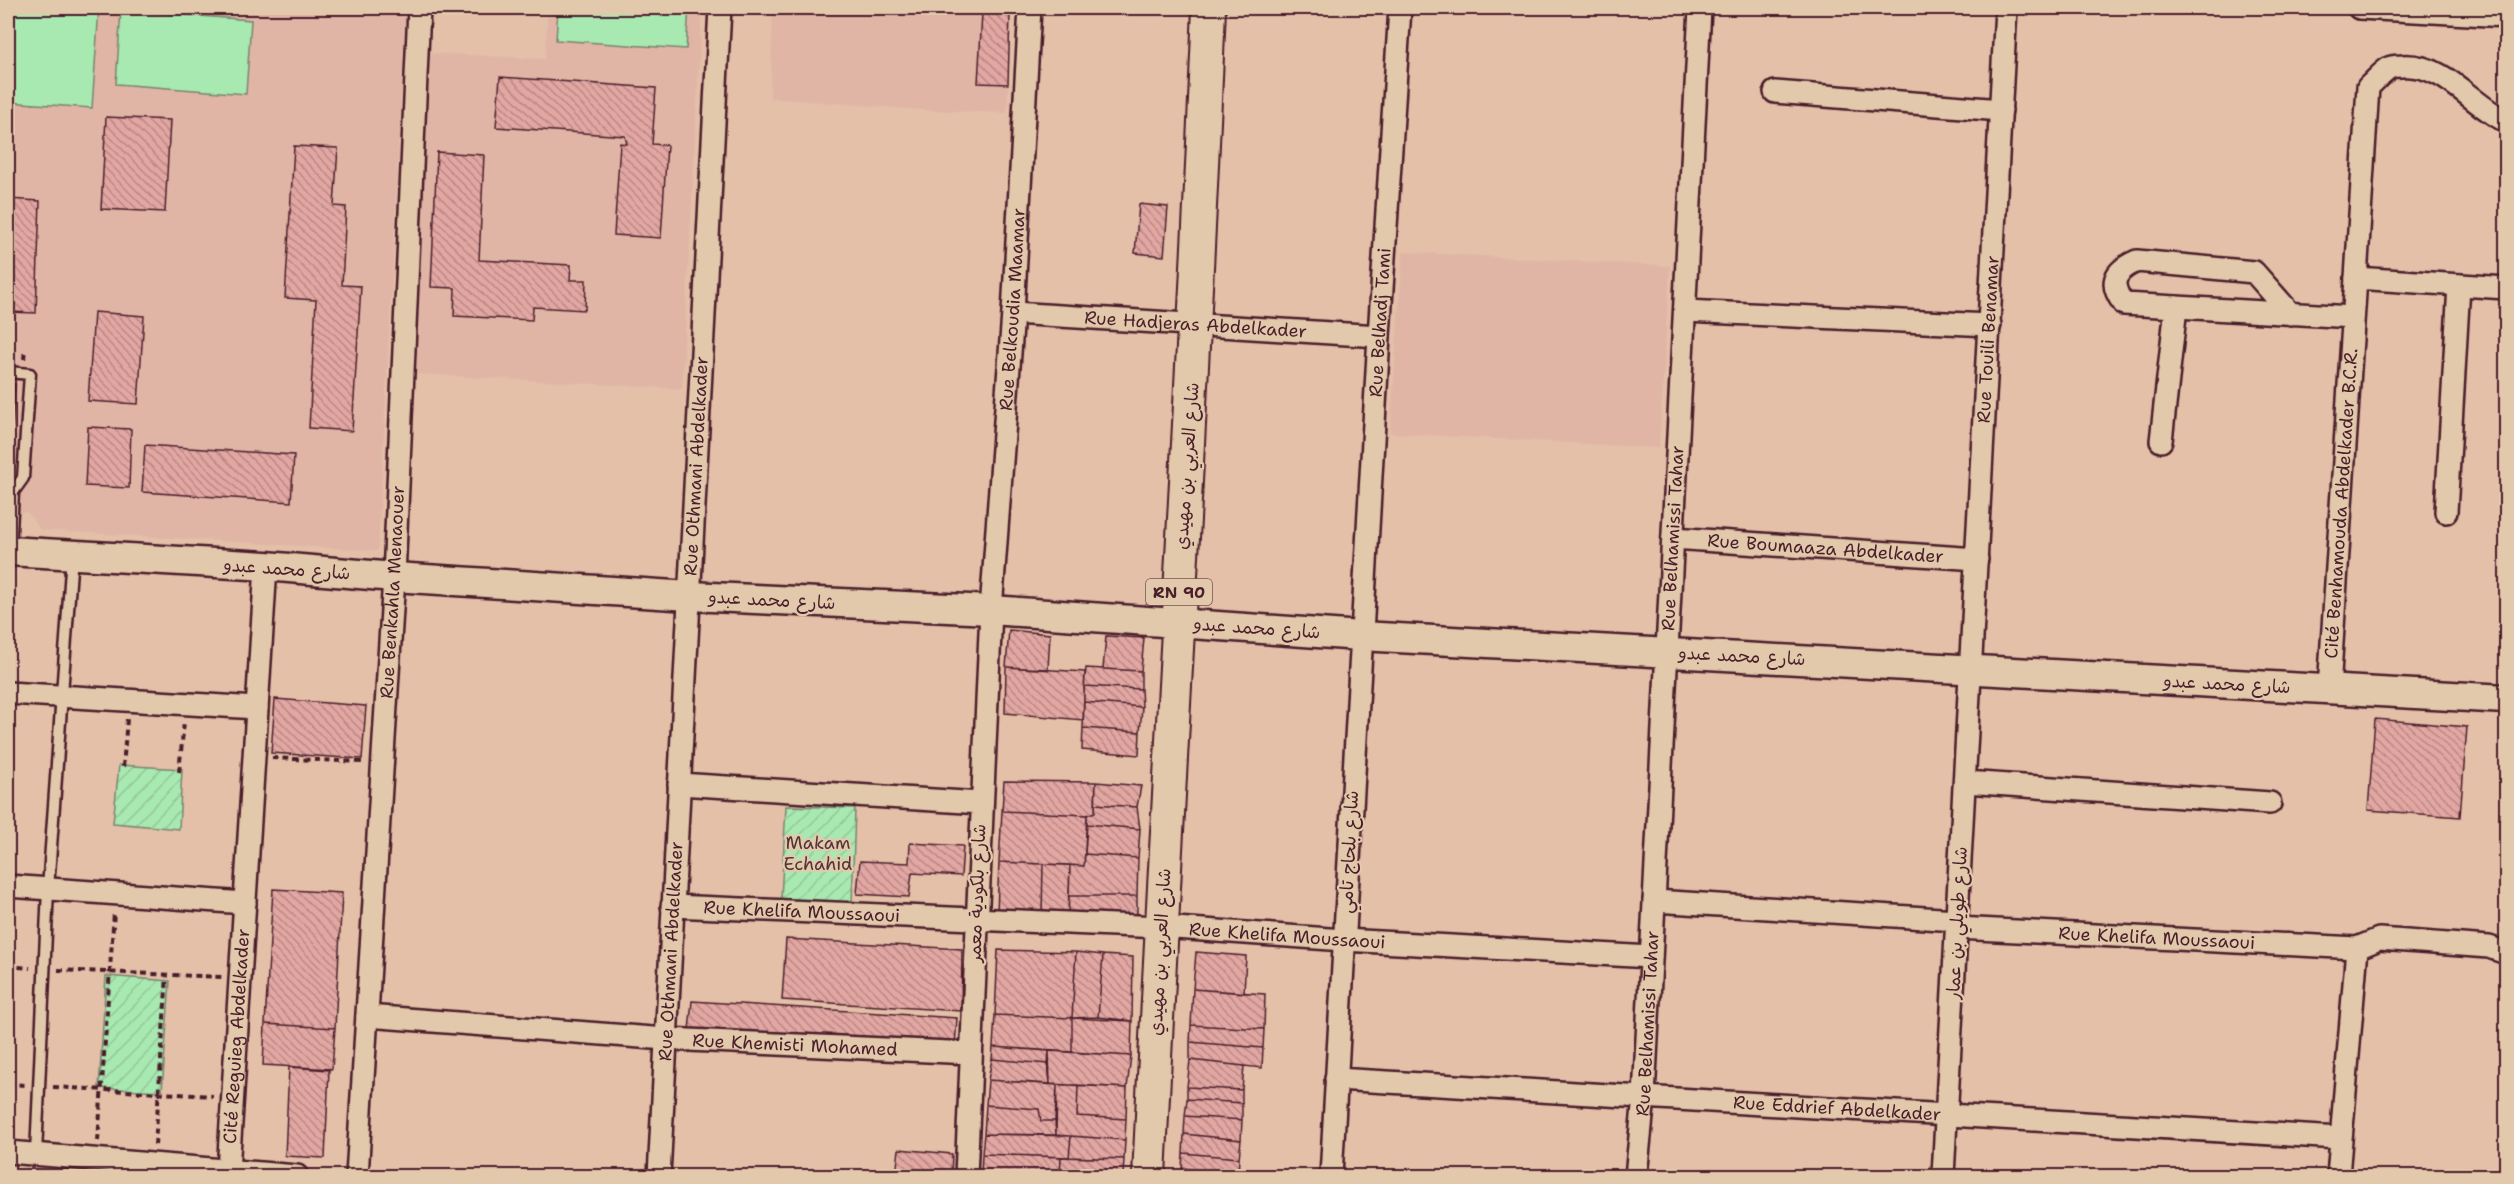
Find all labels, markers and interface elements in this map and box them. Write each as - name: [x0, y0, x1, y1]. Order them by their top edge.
- street label: Rue Belkoudia Maamar: [994, 207, 1031, 412]
- street label: Rue Belhadj Tami: [1364, 247, 1397, 398]
- street label: Rue Touili Benamar: [1972, 255, 2005, 424]
- street label: Rue Hadjeras Abdelkader: [1084, 306, 1308, 343]
- street label: Cité Benhamouda Abdelkader B.C.R.: [2319, 348, 2363, 659]
- street label: Rue Othmani Abdelkader: [678, 355, 714, 576]
- street label: شارع العربي بن مهيدي: [1169, 382, 1209, 551]
- street label: Rue Belhamissi Tahar: [1656, 445, 1689, 632]
- street label: Rue Benkahla Menaouer: [375, 485, 410, 699]
- street label: Rue Boumaaza Abdelkader: [1707, 528, 1945, 569]
- street label: شارع محمد عبدو: [222, 553, 351, 585]
- road number: RN 90: [1146, 579, 1212, 605]
- street label: شارع محمد عبدو: [707, 585, 836, 615]
- street label: شارع محمد عبدو: [1192, 612, 1321, 644]
- street label: شارع محمد عبدو: [1677, 641, 1806, 671]
- street label: شارع محمد عبدو: [2162, 669, 2291, 699]
- street label: شارع بلحاج تامي: [1334, 790, 1368, 914]
- street label: شارع بلكودية معمر: [963, 823, 991, 965]
- park label: Makam Echahid: [783, 831, 853, 876]
- street label: Rue Othmani Abdelkader: [653, 841, 688, 1062]
- street label: شارع طويلي بن عمار: [1941, 846, 1977, 1001]
- street label: شارع العربي بن مهيدي: [1144, 868, 1180, 1036]
- street label: Rue Khelifa Moussaoui: [703, 895, 901, 928]
- street label: Rue Khelifa Moussaoui: [1188, 917, 1386, 954]
- street label: Rue Khelifa Moussaoui: [2058, 921, 2256, 955]
- street label: Cité Reguieg Abdelkader: [218, 928, 255, 1145]
- street label: Rue Belhamissi Tahar: [1630, 930, 1665, 1117]
- street label: Rue Khemisti Mohamed: [692, 1028, 898, 1062]
- street label: Rue Eddrief Abdelkader: [1732, 1090, 1942, 1127]

